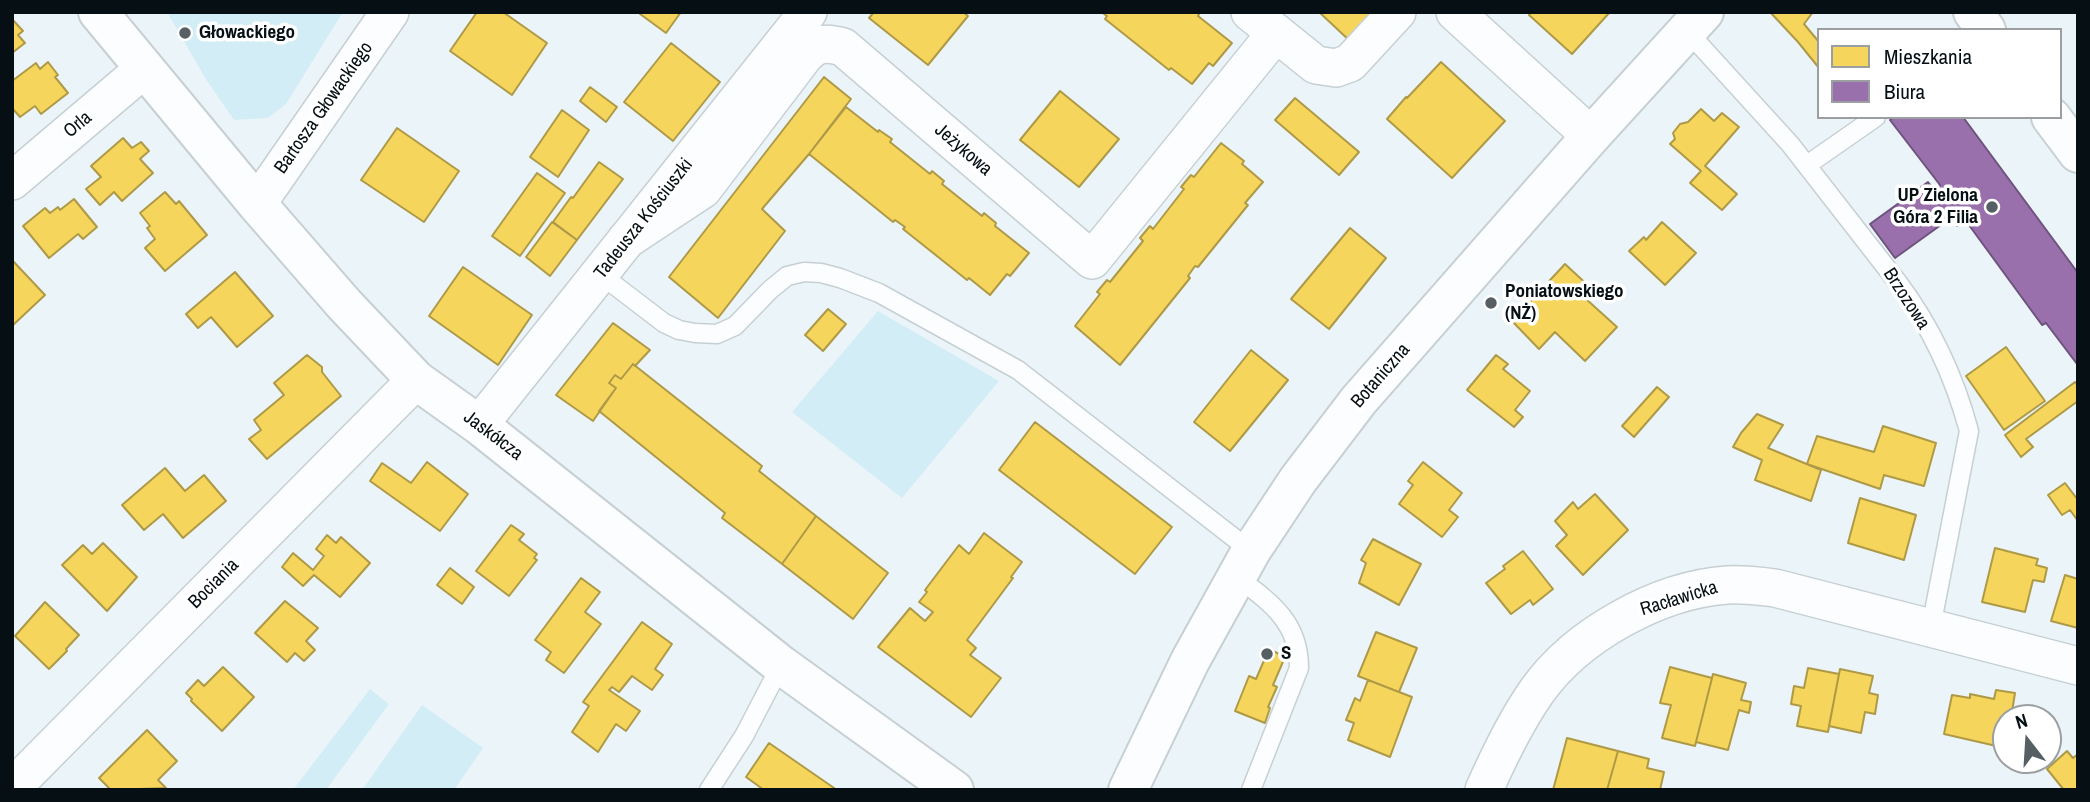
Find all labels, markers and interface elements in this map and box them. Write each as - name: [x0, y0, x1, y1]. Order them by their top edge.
- place label: Głowackiego: [199, 22, 295, 44]
- marker: Głowackiego: [177, 25, 193, 41]
- legend: [1817, 28, 2062, 119]
- street label: Bartosza Głowackiego: [270, 38, 378, 178]
- text: Mieszkania: [1884, 42, 1972, 71]
- text: Biura: [1884, 77, 1925, 106]
- street label: Orla: [59, 107, 97, 143]
- street label: Jeżykowa: [930, 119, 996, 181]
- street label: Tadeusza Kościuszki: [590, 154, 698, 284]
- place label: UP Zielona Góra 2 Filia: [1893, 185, 1978, 229]
- marker: UP Zielona Góra 2 Filia: [1984, 199, 2000, 215]
- street label: Brzozowa: [1878, 264, 1934, 334]
- place label: Poniatowskiego (NŻ): [1505, 281, 1624, 325]
- marker: Poniatowskiego (NŻ): [1483, 295, 1499, 311]
- street label: Botaniczna: [1347, 339, 1415, 413]
- street label: Jaskółcza: [459, 406, 527, 466]
- street label: Bociania: [184, 554, 244, 614]
- street label: Racławicka: [1638, 576, 1720, 622]
- place label: S: [1281, 643, 1291, 665]
- marker: S: [1259, 646, 1275, 662]
- north arrow: [1992, 704, 2062, 774]
- text: N: [2012, 707, 2031, 735]

